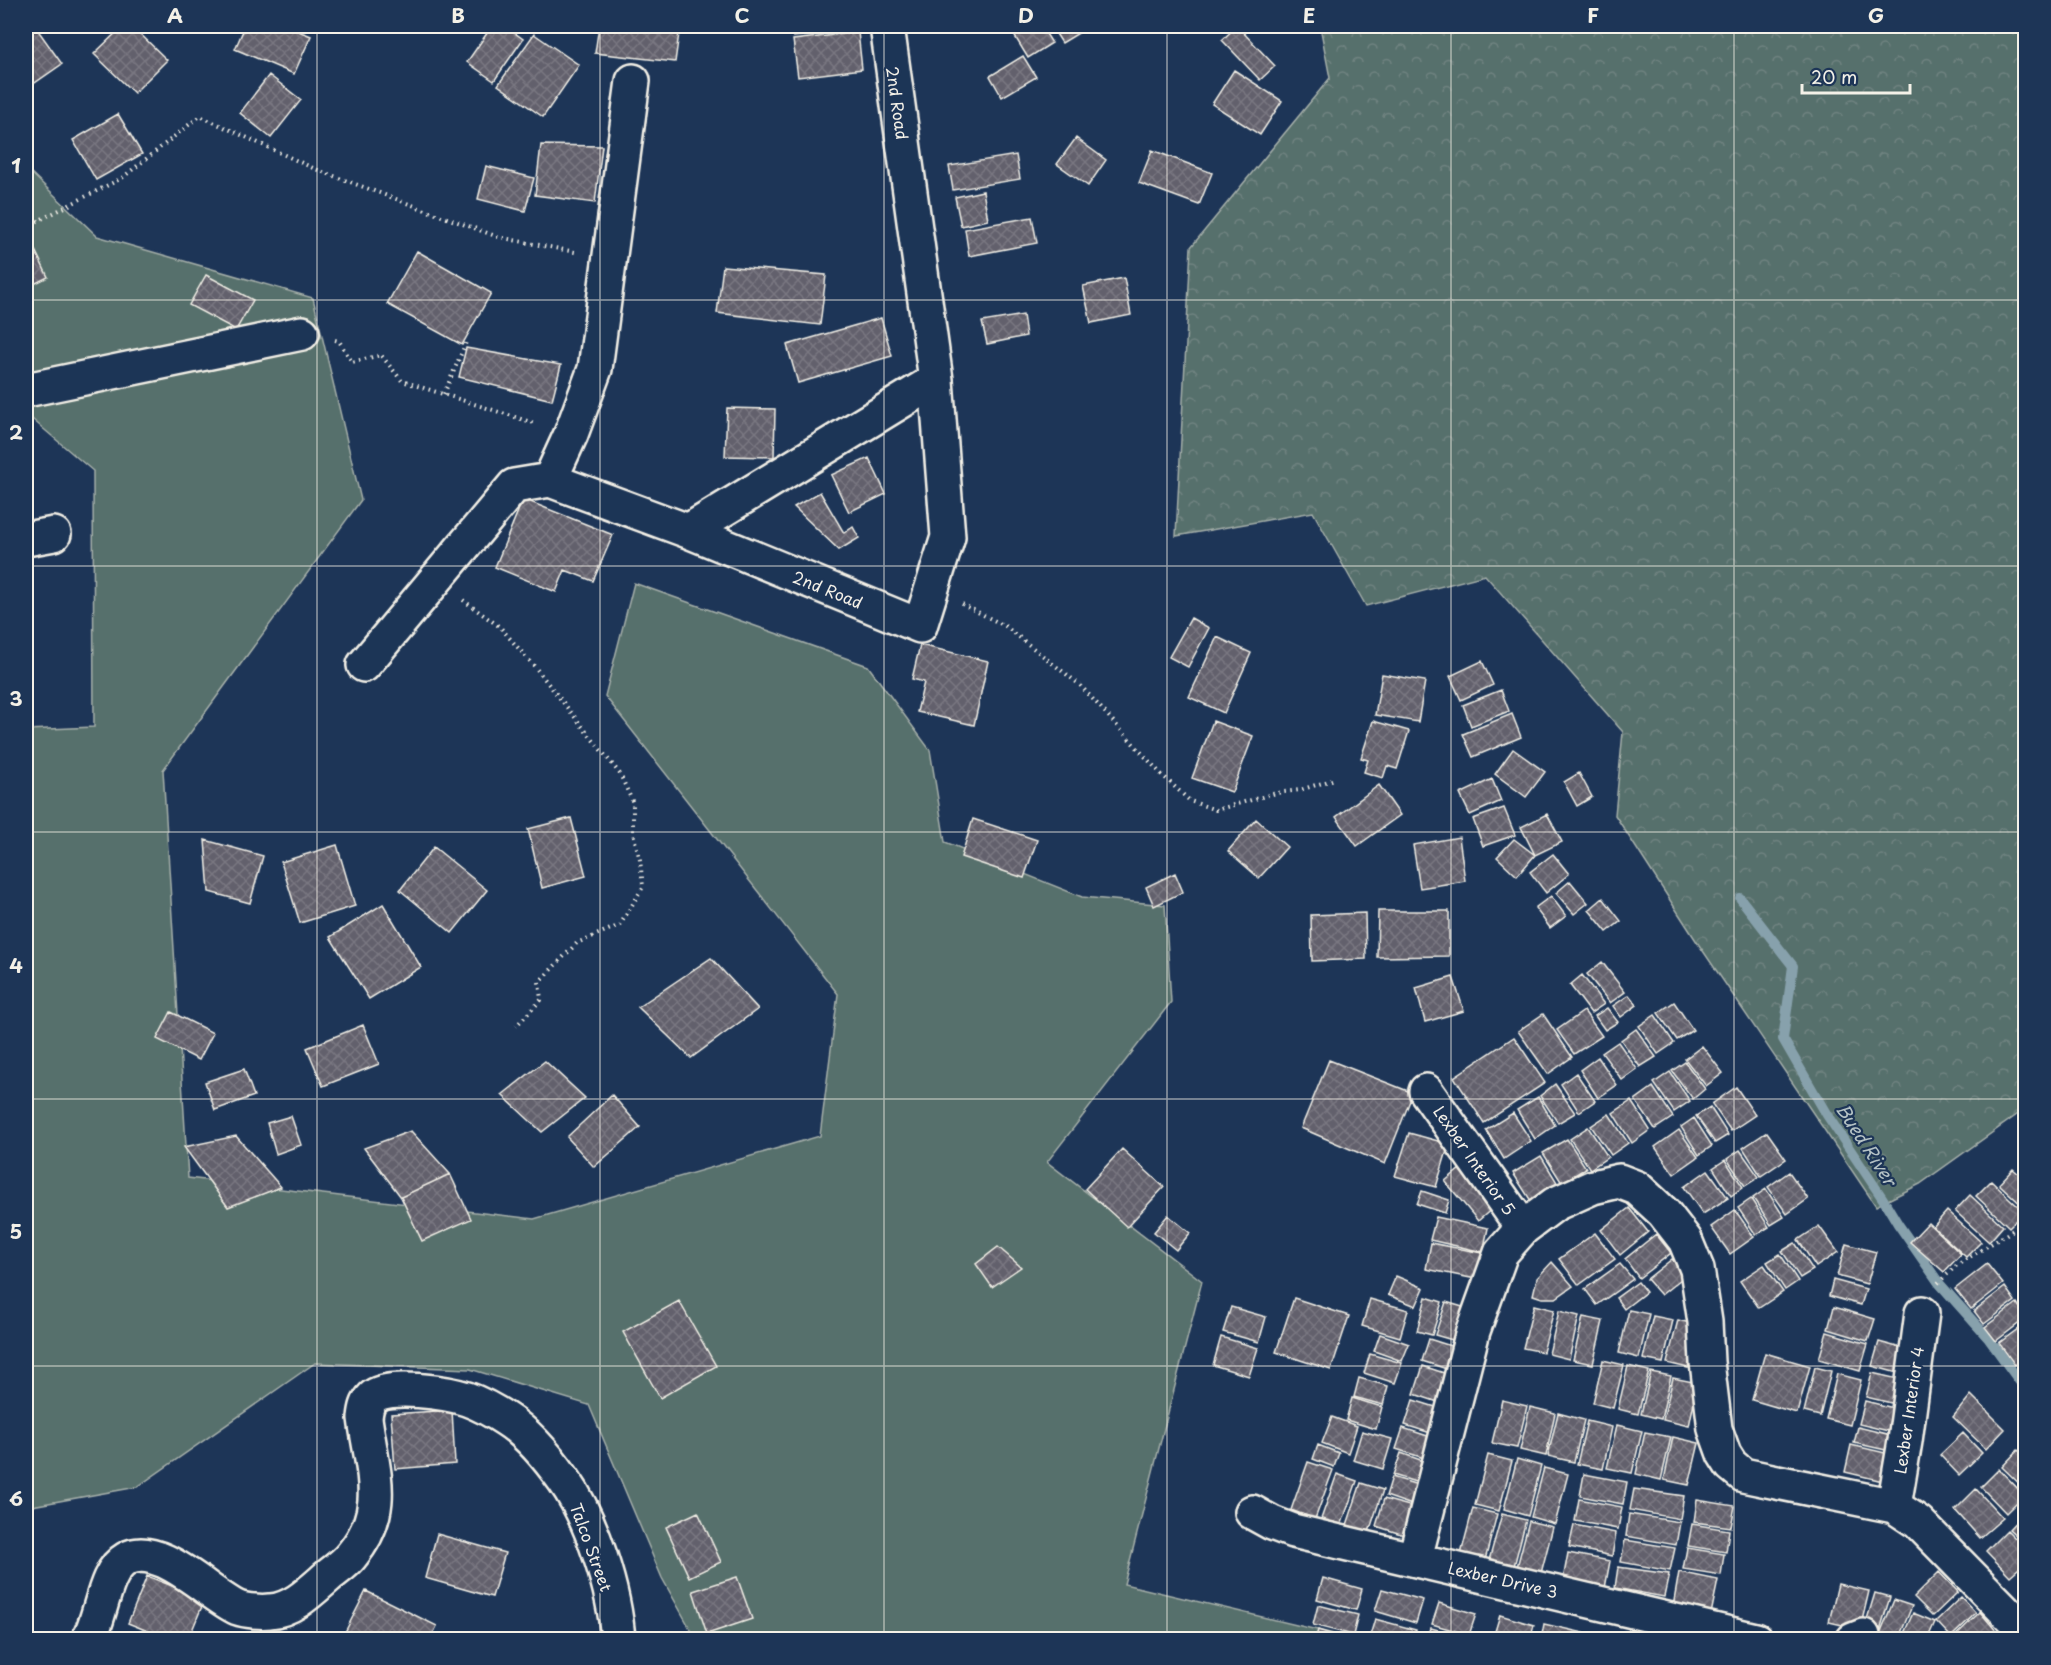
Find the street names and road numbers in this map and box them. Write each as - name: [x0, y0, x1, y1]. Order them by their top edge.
- street label: 2nd Road: [881, 65, 915, 141]
- street label: 2nd Road: [789, 564, 867, 614]
- street label: Lexber Interior 5: [1428, 1100, 1522, 1220]
- street label: Lexber Interior 4: [1887, 1345, 1929, 1475]
- street label: Talco Street: [565, 1499, 619, 1595]
- street label: Lexber Drive 3: [1446, 1555, 1560, 1603]

